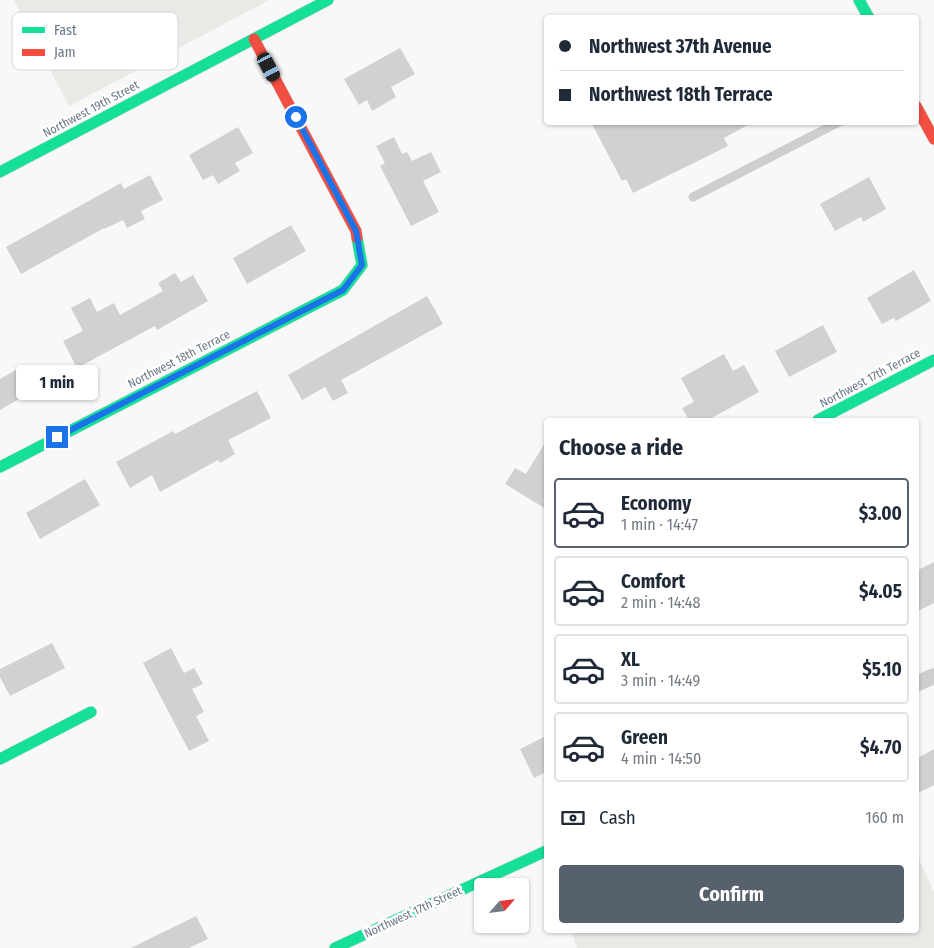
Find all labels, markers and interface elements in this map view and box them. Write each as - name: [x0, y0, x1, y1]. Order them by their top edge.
- legend: [12, 12, 178, 70]
- text: Fast: [54, 22, 77, 39]
- text: Northwest 37th Avenue: [589, 35, 772, 58]
- text: Jam: [54, 44, 75, 61]
- car: [255, 50, 282, 84]
- street label: Northwest 19th Street: [41, 78, 141, 140]
- text: Northwest 18th Terrace: [589, 83, 773, 106]
- route start: [285, 106, 307, 128]
- street label: Northwest 18th Terrace: [125, 327, 233, 391]
- street label: Northwest 17th Terrace: [817, 346, 923, 410]
- callout: 1 min: [16, 364, 98, 400]
- text: 1 min: [40, 373, 74, 392]
- route end: [46, 426, 68, 448]
- text: Choose a ride: [559, 434, 683, 461]
- icon: car: [561, 491, 606, 536]
- text: Economy: [621, 492, 691, 515]
- text: $3.00: [859, 502, 902, 525]
- text: 1 min · 14:47: [621, 515, 698, 534]
- icon: car: [561, 569, 606, 614]
- text: Comfort: [621, 570, 685, 593]
- text: $4.05: [859, 580, 902, 603]
- text: 2 min · 14:48: [621, 593, 701, 612]
- icon: car: [561, 647, 606, 692]
- text: XL: [621, 648, 640, 671]
- text: $5.10: [862, 658, 902, 681]
- text: 3 min · 14:49: [621, 671, 700, 690]
- icon: car: [561, 725, 606, 770]
- text: Green: [621, 726, 668, 749]
- text: $4.70: [860, 736, 902, 759]
- text: 4 min · 14:50: [621, 749, 701, 768]
- icon: cash: [559, 804, 587, 832]
- text: Cash: [599, 806, 636, 829]
- text: 160 m: [865, 808, 904, 827]
- button: Confirm: [559, 865, 904, 923]
- north arrow: [474, 878, 529, 932]
- map controls: [474, 878, 529, 933]
- street label: Northwest 17th Street: [362, 883, 464, 941]

